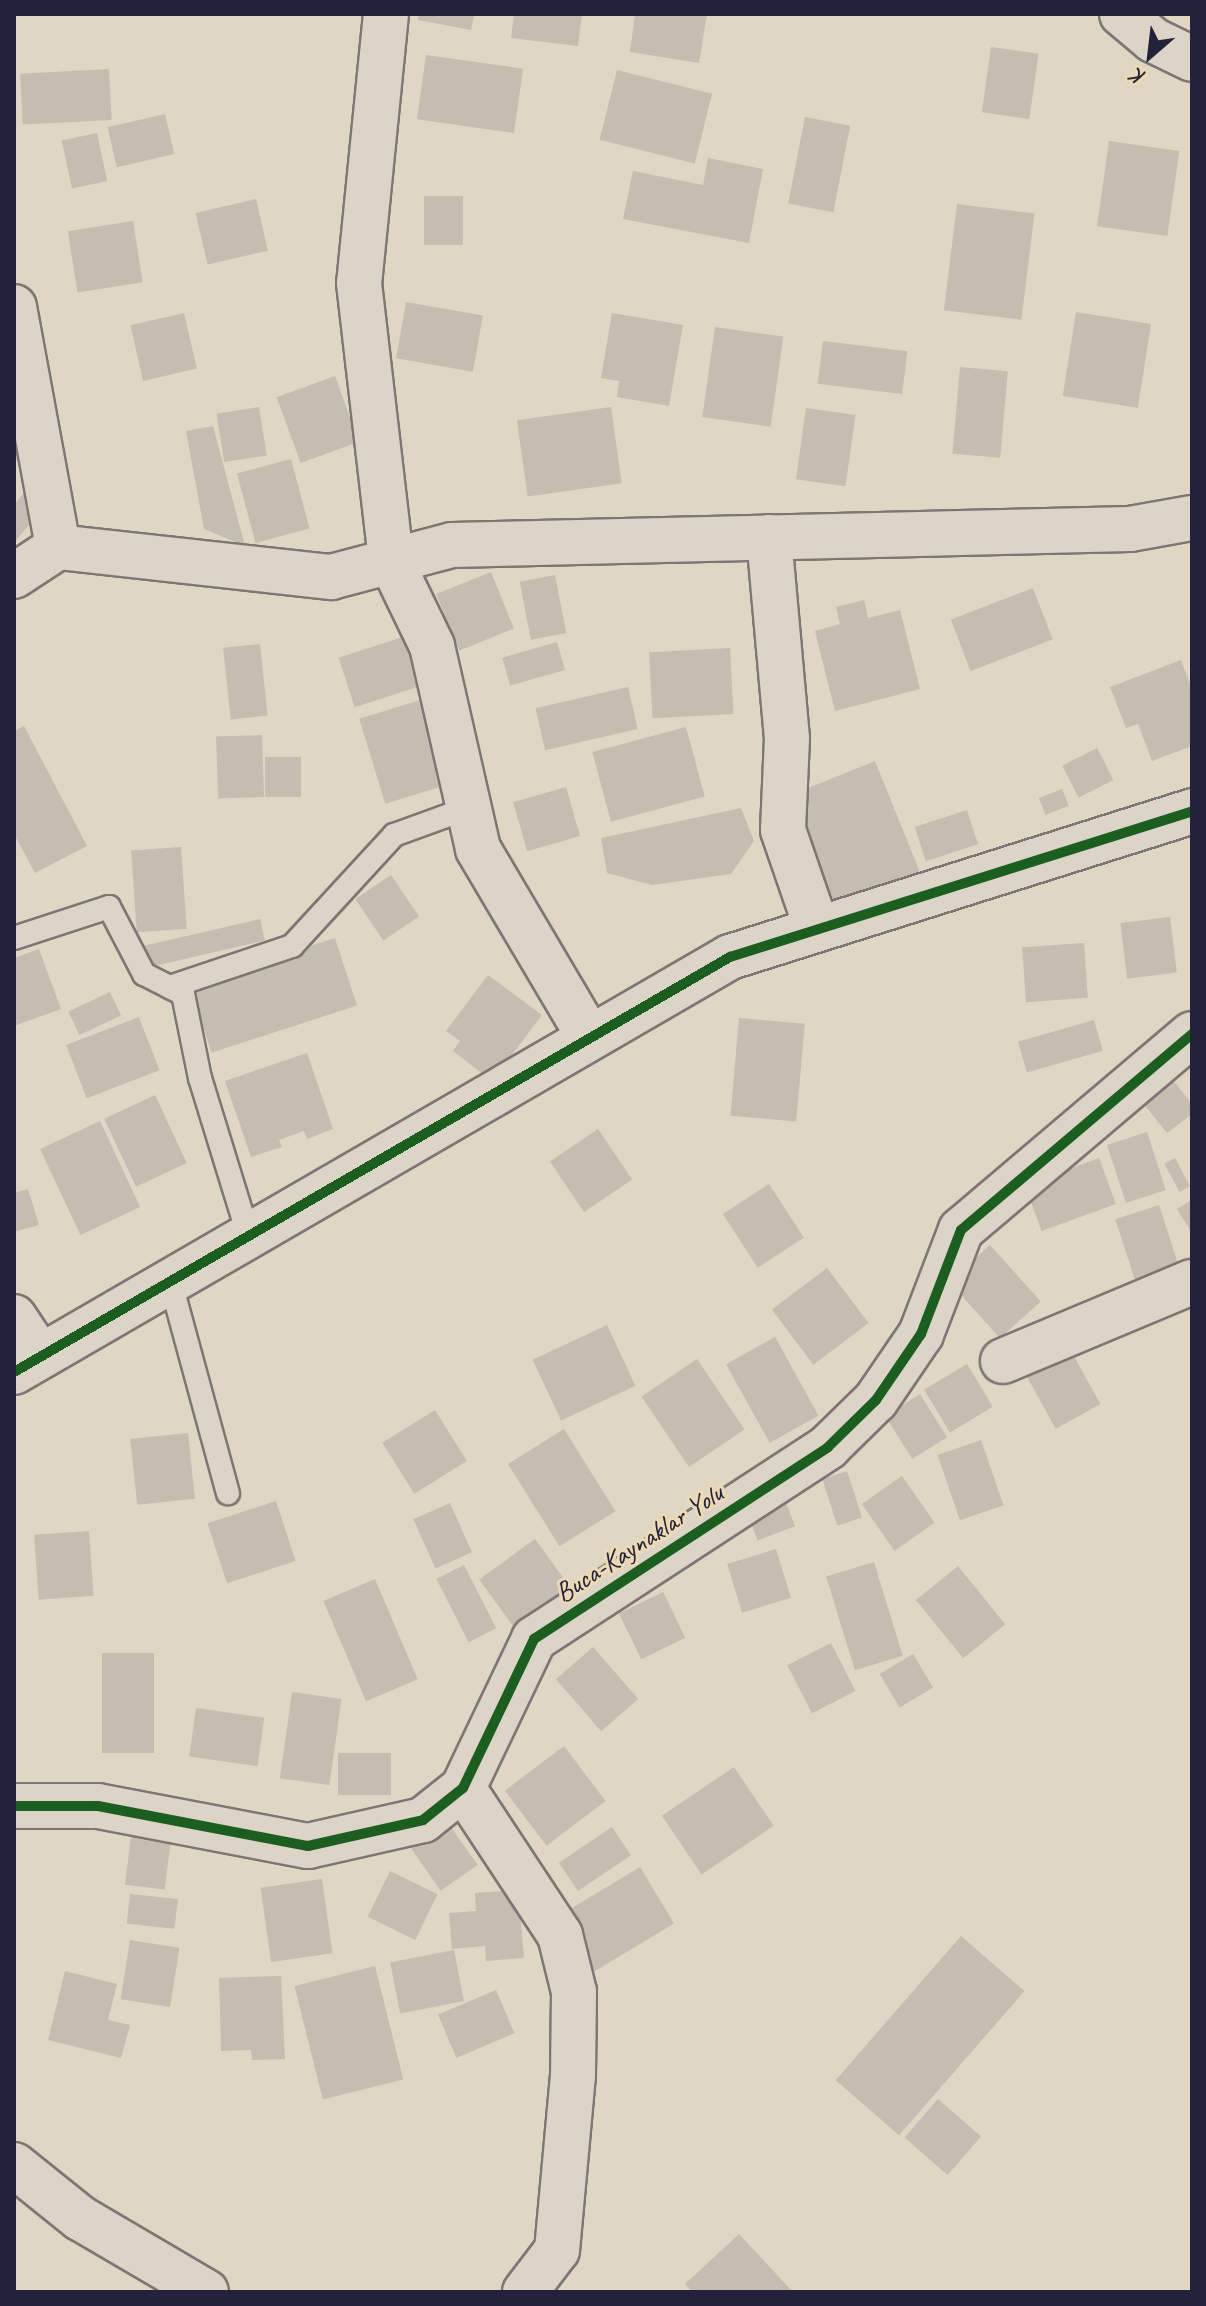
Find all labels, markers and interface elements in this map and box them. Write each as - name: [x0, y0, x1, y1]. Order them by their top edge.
- north arrow: [1110, 16, 1190, 96]
- text: K: [1127, 62, 1150, 92]
- street label: Buca-Kaynaklar Yolu: [549, 1476, 729, 1610]

